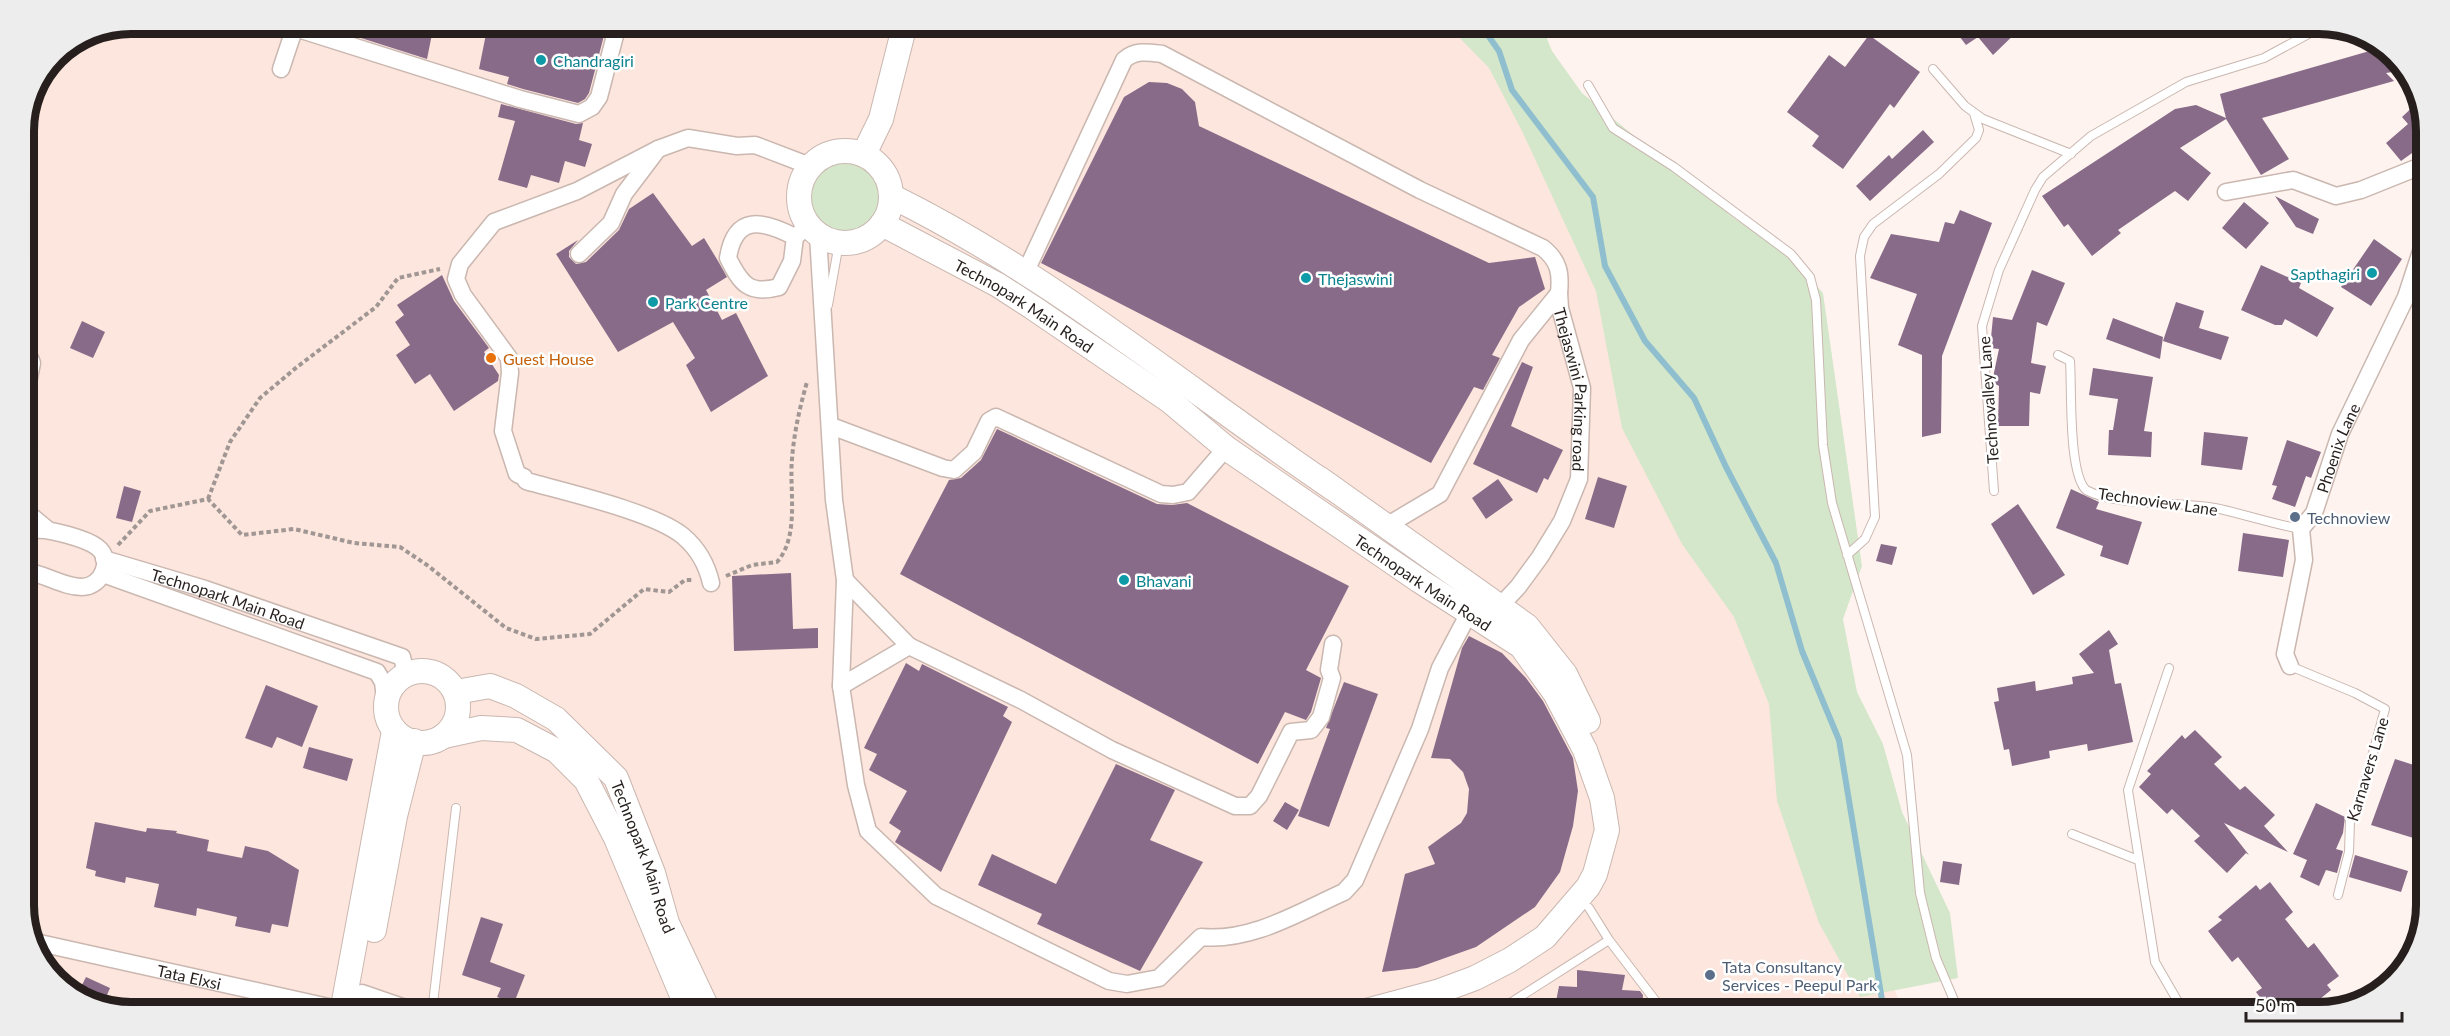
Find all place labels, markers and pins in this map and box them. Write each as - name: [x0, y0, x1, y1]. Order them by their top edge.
- place label: Chandragiri: [553, 51, 634, 70]
- marker: Chandragiri: [534, 53, 548, 67]
- place label: Sapthagiri: [2290, 264, 2360, 283]
- marker: Sapthagiri: [2365, 266, 2379, 280]
- place label: Thejaswini: [1318, 269, 1393, 288]
- marker: Thejaswini: [1299, 271, 1313, 285]
- place label: Park Centre: [665, 293, 748, 312]
- marker: Park Centre: [646, 295, 660, 309]
- place label: Guest House: [503, 349, 594, 368]
- marker: Guest House: [484, 351, 498, 365]
- place label: Technoview: [2307, 508, 2391, 527]
- marker: Technoview: [2288, 510, 2302, 524]
- place label: Bhavani: [1136, 571, 1192, 590]
- marker: Bhavani: [1117, 573, 1131, 587]
- place label: Tata Consultancy Services - Peepul Park: [1722, 957, 1878, 994]
- marker: Tata Consultancy Services - Peepul Park: [1703, 968, 1717, 982]

